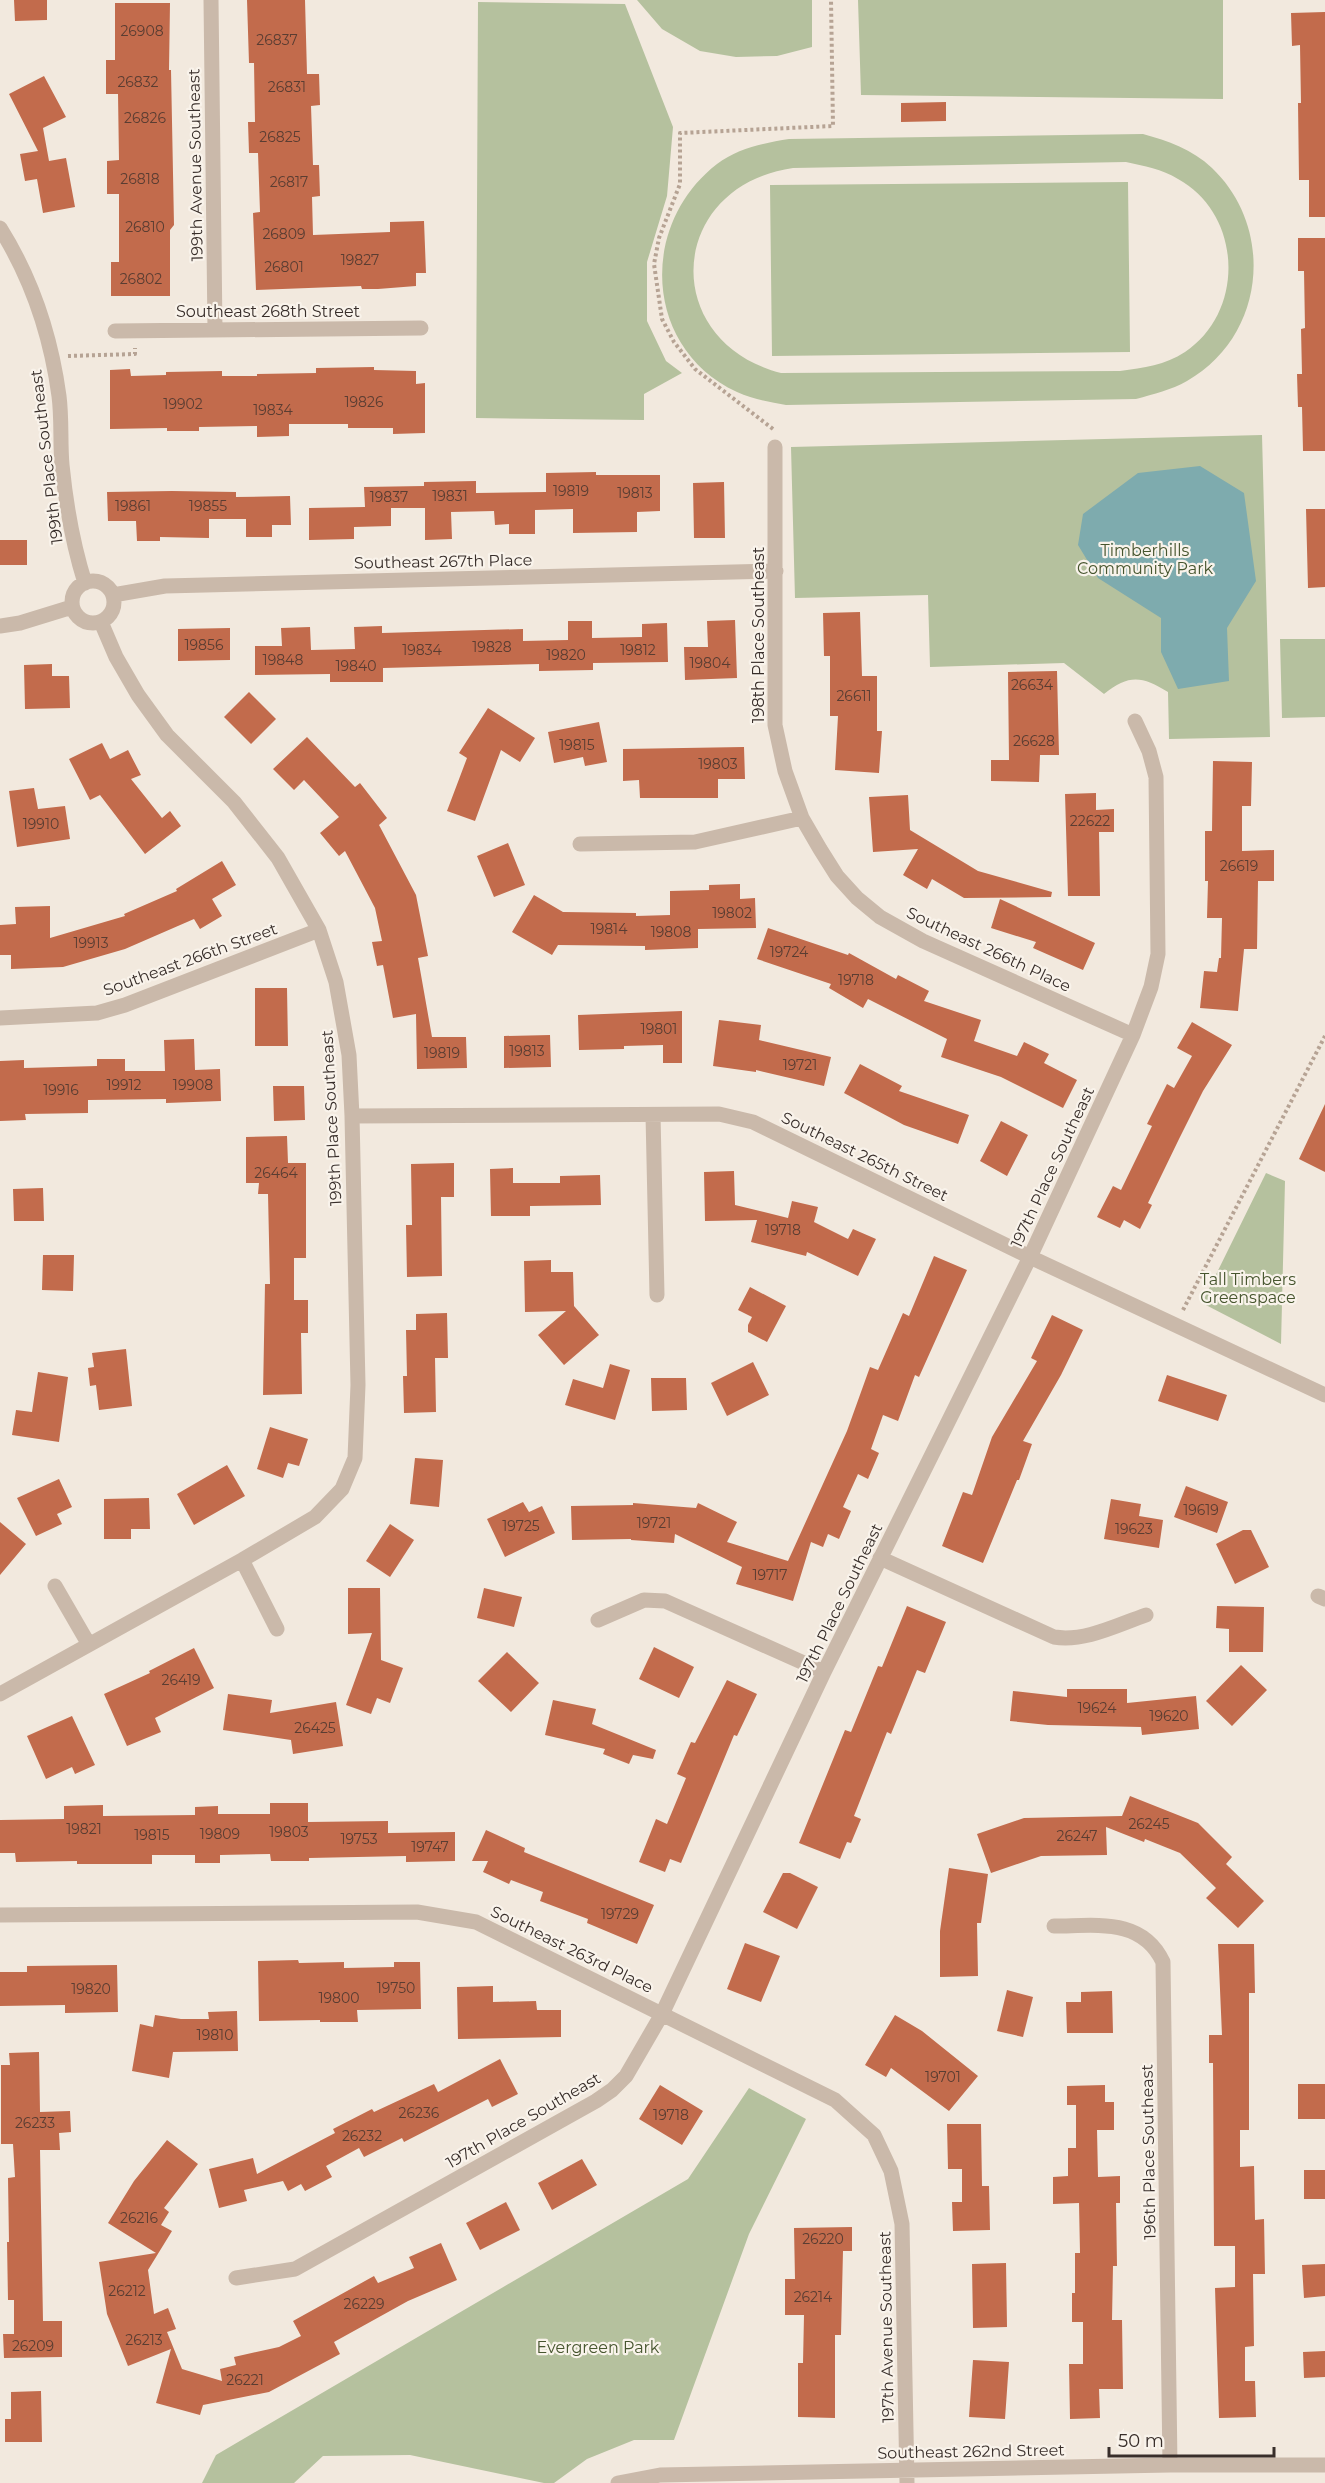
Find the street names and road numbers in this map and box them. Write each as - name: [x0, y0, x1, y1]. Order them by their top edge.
- street label: 199th Avenue Southeast: [184, 68, 207, 261]
- street label: Southeast 268th Street: [176, 302, 361, 321]
- street label: 199th Place Southeast: [26, 368, 67, 545]
- street label: 198th Place Southeast: [749, 546, 768, 723]
- street label: Southeast 267th Place: [354, 550, 532, 573]
- street label: Southeast 266th Place: [904, 903, 1074, 996]
- street label: Southeast 266th Street: [101, 919, 280, 1000]
- street label: 199th Place Southeast: [317, 1029, 346, 1206]
- street label: 197th Place Southeast: [1007, 1083, 1098, 1251]
- street label: Southeast 265th Street: [778, 1108, 952, 1205]
- street label: 197th Place Southeast: [793, 1520, 887, 1686]
- street label: Southeast 263rd Place: [488, 1902, 656, 1997]
- street label: 196th Place Southeast: [1137, 2063, 1160, 2240]
- street label: 197th Place Southeast: [443, 2068, 604, 2172]
- street label: 197th Avenue Southeast: [875, 2230, 898, 2423]
- street label: Southeast 262nd Street: [877, 2440, 1065, 2463]

